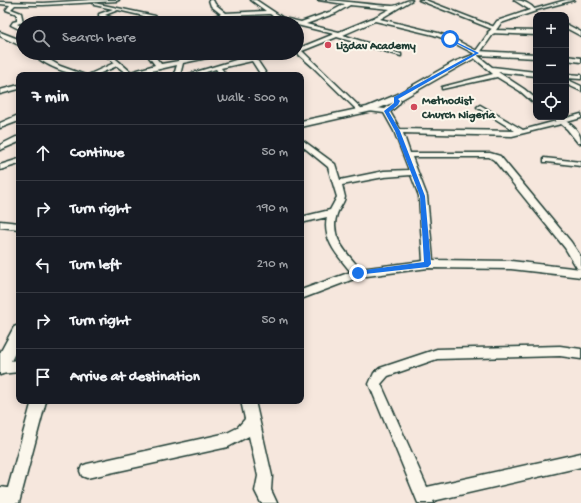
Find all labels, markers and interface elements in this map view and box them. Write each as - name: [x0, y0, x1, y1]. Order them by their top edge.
- map controls: [533, 12, 569, 120]
- button: +: [533, 12, 569, 48]
- search box: [16, 16, 304, 60]
- icon: search: [30, 27, 52, 49]
- text: Search here: [62, 29, 136, 47]
- route start: [441, 30, 459, 48]
- marker: Lizdav Academy: [323, 40, 333, 50]
- place label: Lizdav Academy: [336, 40, 416, 54]
- button: −: [533, 48, 569, 84]
- button: locate: [533, 84, 569, 120]
- text: 7 min: [32, 88, 69, 108]
- text: Walk · 500 m: [217, 91, 288, 106]
- place label: Methodist Church Nigeria: [421, 95, 496, 123]
- marker: Methodist Church Nigeria: [409, 102, 419, 112]
- icon: ahead: [32, 142, 54, 164]
- text: Continue: [70, 144, 124, 162]
- text: 50 m: [261, 145, 288, 160]
- icon: right: [32, 198, 54, 220]
- text: Turn right: [70, 200, 130, 218]
- text: 190 m: [257, 201, 288, 216]
- icon: left: [32, 254, 54, 276]
- text: Turn left: [70, 256, 121, 274]
- text: 210 m: [257, 257, 288, 272]
- route end: [349, 264, 367, 282]
- icon: right: [32, 310, 54, 332]
- text: Turn right: [70, 312, 130, 330]
- text: 50 m: [261, 313, 288, 328]
- icon: arrive: [32, 366, 54, 388]
- text: Arrive at destination: [70, 368, 200, 386]

